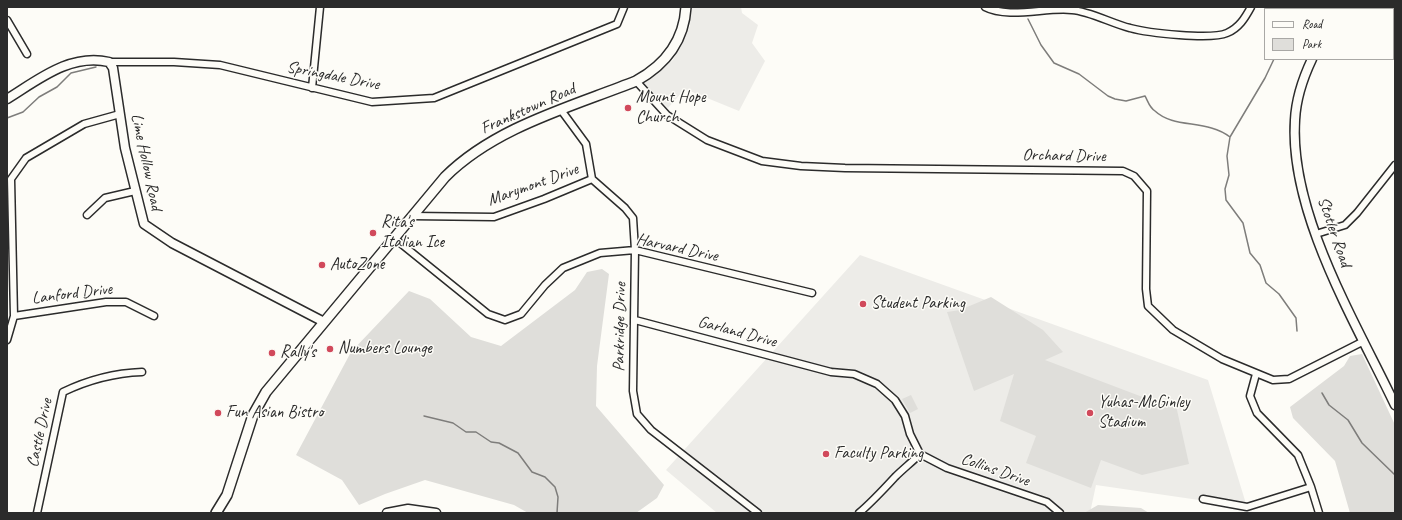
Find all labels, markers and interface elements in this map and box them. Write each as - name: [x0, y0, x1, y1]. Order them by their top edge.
- legend: [1264, 8, 1394, 60]
- text: Road: [1302, 16, 1322, 32]
- text: Park: [1302, 36, 1321, 52]
- street label: Springdale Drive: [285, 57, 381, 95]
- street label: Frankstown Road: [478, 79, 578, 139]
- place label: Mount Hope Church: [636, 88, 705, 128]
- marker: Mount Hope Church: [623, 103, 633, 113]
- street label: Lime Hollow Road: [126, 112, 166, 212]
- street label: Orchard Drive: [1022, 145, 1106, 167]
- street label: Marymont Drive: [485, 159, 581, 211]
- street label: Stotler Road: [1312, 194, 1356, 270]
- place label: Rita's Italian Ice: [381, 213, 444, 253]
- marker: Rita's Italian Ice: [368, 228, 378, 238]
- street label: Harvard Drive: [634, 229, 720, 267]
- place label: AutoZone: [330, 255, 384, 275]
- marker: AutoZone: [317, 260, 327, 270]
- street label: Lanford Drive: [31, 279, 113, 309]
- street label: Parkridge Drive: [609, 282, 631, 372]
- place label: Student Parking: [871, 294, 965, 314]
- marker: Student Parking: [858, 299, 868, 309]
- street label: Garland Drive: [695, 312, 779, 352]
- place label: Numbers Lounge: [338, 339, 432, 359]
- place label: Rally's: [280, 343, 316, 363]
- marker: Numbers Lounge: [325, 344, 335, 354]
- marker: Rally's: [267, 348, 277, 358]
- place label: Yuhas-McGinley Stadium: [1098, 393, 1190, 433]
- street label: Castle Drive: [23, 397, 57, 469]
- place label: Fun Asian Bistro: [226, 403, 323, 423]
- marker: Fun Asian Bistro: [213, 408, 223, 418]
- marker: Yuhas-McGinley Stadium: [1085, 408, 1095, 418]
- place label: Faculty Parking: [834, 444, 923, 464]
- marker: Faculty Parking: [821, 449, 831, 459]
- street label: Collins Drive: [958, 449, 1032, 491]

